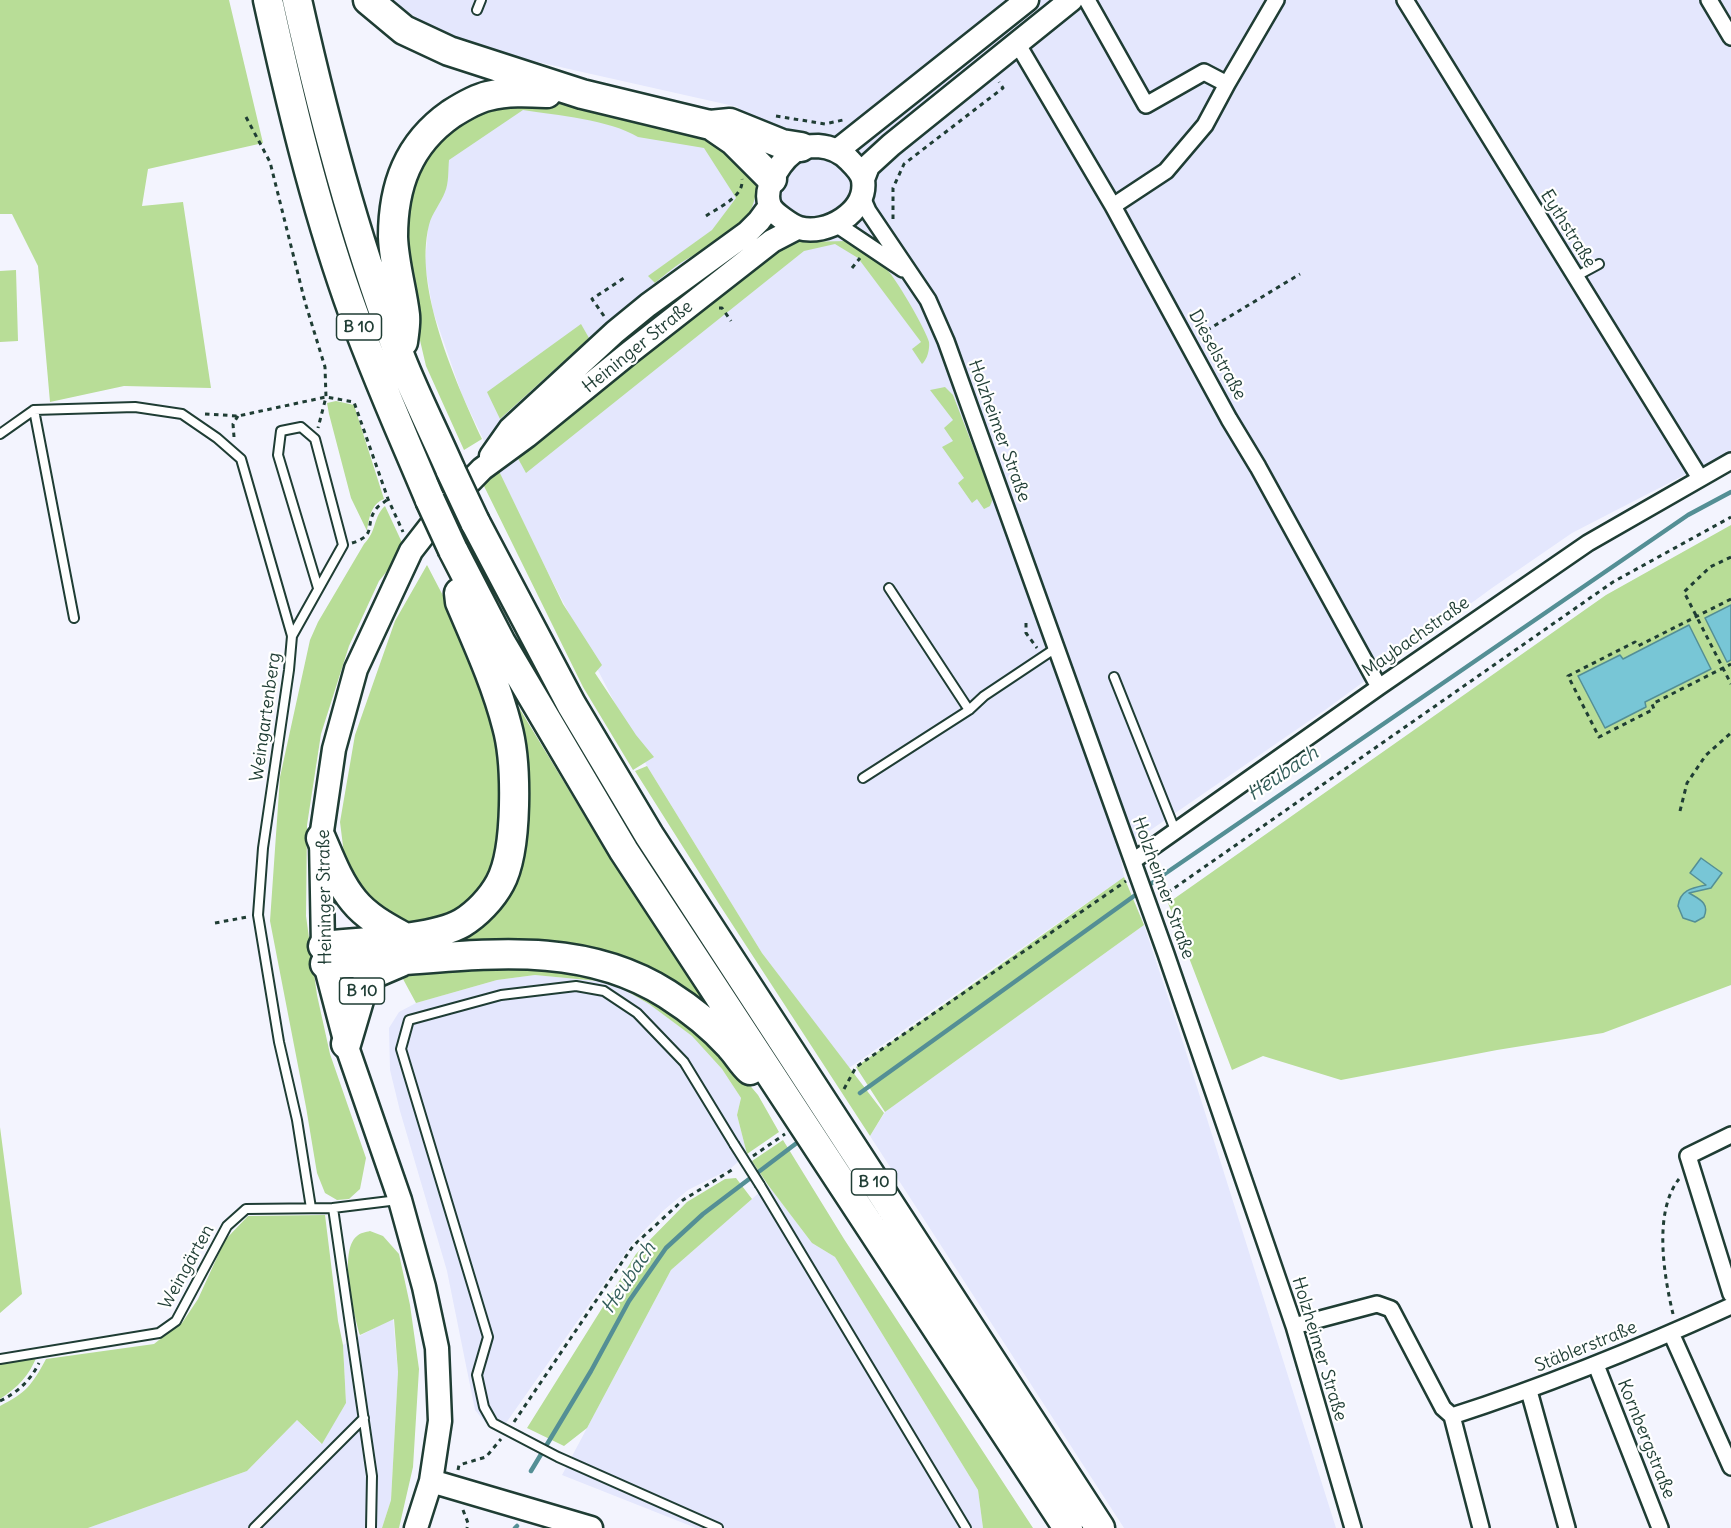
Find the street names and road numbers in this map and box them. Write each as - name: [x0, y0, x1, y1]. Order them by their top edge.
- street label: Eythstraße: [1535, 186, 1601, 272]
- street label: Heininger Straße: [579, 296, 697, 398]
- street label: Dieselstraße: [1183, 306, 1251, 404]
- road number: B 10: [336, 314, 382, 340]
- street label: Holzheimer Straße: [963, 357, 1035, 505]
- street label: Maybachstraße: [1358, 592, 1474, 682]
- street label: Weingartenberg: [246, 651, 286, 783]
- street label: Holzheimer Straße: [1127, 814, 1199, 962]
- street label: Heininger Straße: [313, 829, 337, 965]
- road number: B 10: [340, 978, 385, 1004]
- road number: B 10: [852, 1169, 896, 1195]
- street label: Weingärten: [155, 1221, 219, 1313]
- street label: Holzheimer Straße: [1287, 1274, 1351, 1424]
- street label: Stäblerstraße: [1532, 1317, 1640, 1377]
- street label: Kornbergstraße: [1612, 1376, 1680, 1502]

